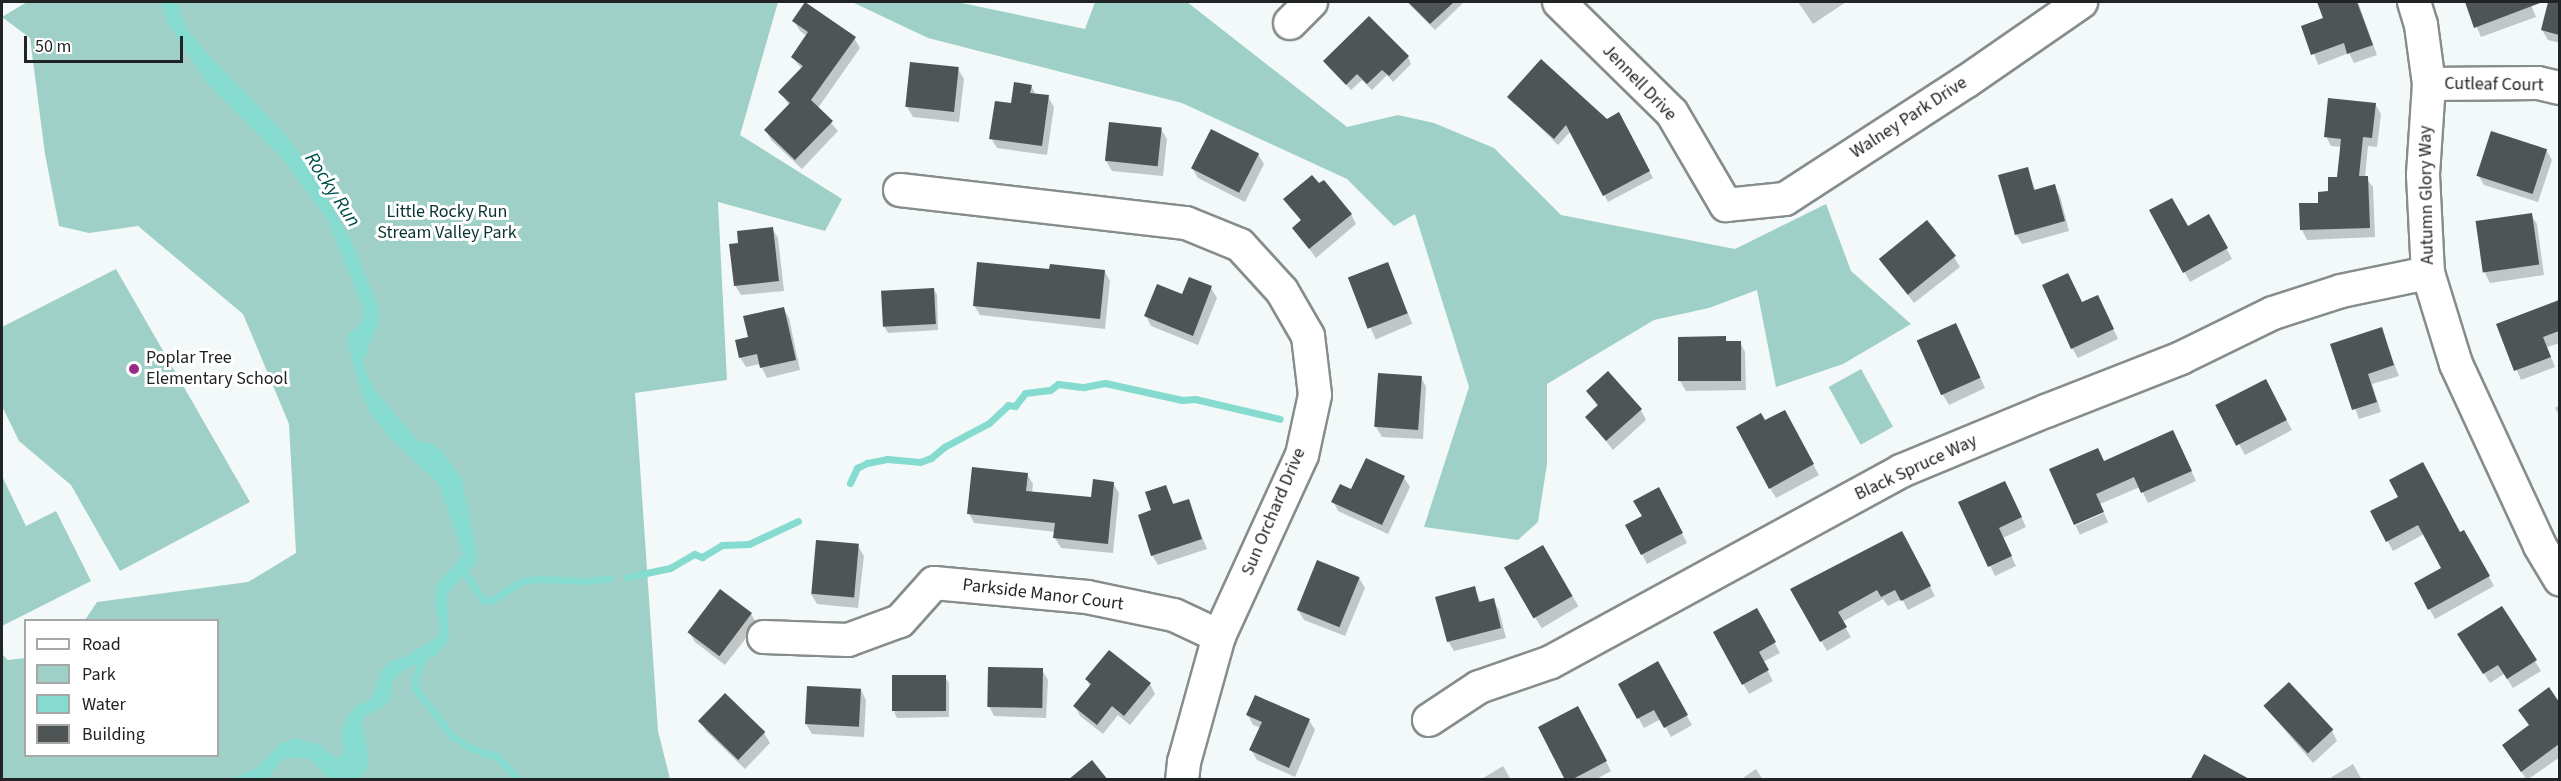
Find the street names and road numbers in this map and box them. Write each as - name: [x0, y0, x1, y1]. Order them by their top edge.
- street label: Jennell Drive: [1597, 40, 1681, 126]
- street label: Walney Park Drive: [1847, 72, 1971, 164]
- street label: Cutleaf Court: [2444, 73, 2544, 97]
- street label: Autumn Glory Way: [2415, 125, 2439, 265]
- street label: Black Spruce Way: [1851, 430, 1981, 506]
- street label: Sun Orchard Drive: [1237, 445, 1311, 579]
- street label: Parkside Manor Court: [961, 574, 1125, 616]

